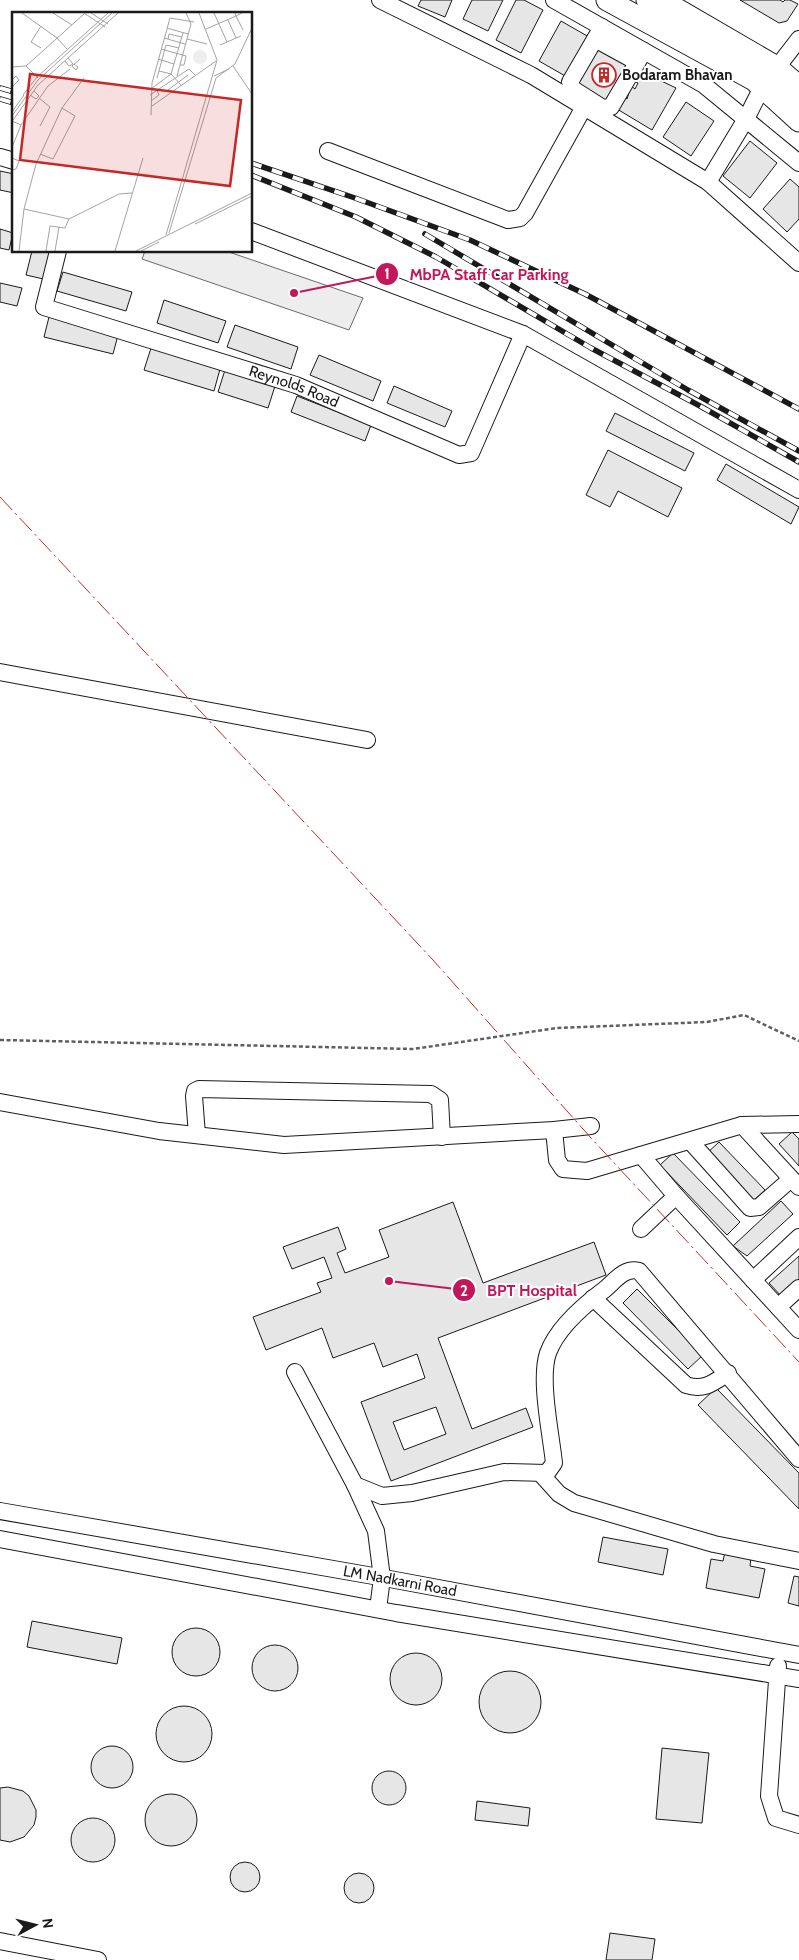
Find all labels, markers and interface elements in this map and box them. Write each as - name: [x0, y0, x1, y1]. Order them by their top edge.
- inset map: [12, 12, 252, 252]
- building icon: Bodaram Bhavan: [591, 62, 617, 88]
- place label: Bodaram Bhavan: [622, 66, 733, 84]
- callout: MbPA Staff Car Parking: [375, 259, 579, 290]
- text: 1: [384, 265, 390, 283]
- text: MbPA Staff Car Parking: [409, 265, 569, 284]
- street label: Reynolds Road: [247, 362, 342, 411]
- callout: BPT Hospital: [452, 1275, 587, 1306]
- text: BPT Hospital: [487, 1281, 577, 1300]
- text: 2: [460, 1282, 468, 1300]
- street label: LM Nadkarni Road: [342, 1562, 458, 1600]
- north arrow: [10, 1900, 60, 1950]
- text: N: [38, 1917, 57, 1929]

